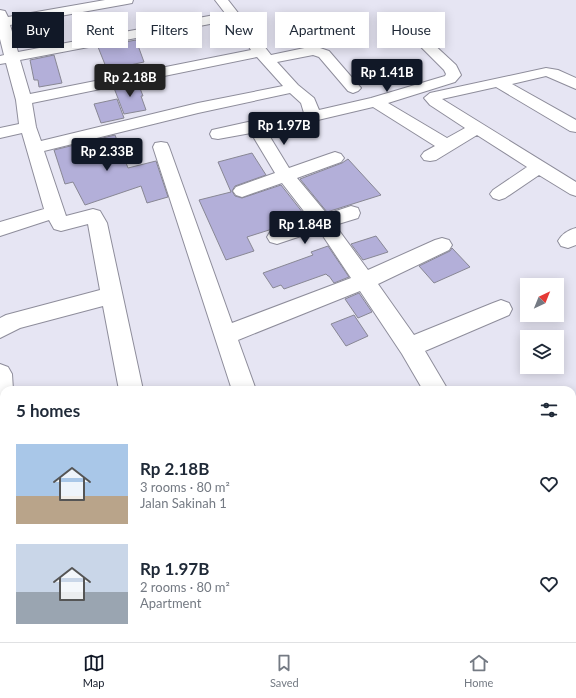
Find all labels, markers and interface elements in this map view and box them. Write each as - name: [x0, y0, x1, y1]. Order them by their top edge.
- chip: Buy: [12, 12, 64, 48]
- chip: Rent: [72, 12, 128, 48]
- chip: Filters: [136, 12, 202, 48]
- chip: New: [210, 12, 267, 48]
- chip: Apartment: [275, 12, 369, 48]
- chip: House: [377, 12, 445, 48]
- pin: Rp 1.41B: [346, 59, 428, 93]
- pin: Rp 2.18B: [89, 64, 171, 98]
- text: Rp 1.41B: [360, 64, 414, 80]
- text: Rp 2.18B: [103, 69, 157, 85]
- pin: Rp 1.97B: [243, 112, 325, 146]
- text: Rp 1.97B: [257, 117, 311, 133]
- pin: Rp 2.33B: [66, 138, 148, 172]
- text: Rp 2.33B: [80, 143, 134, 159]
- pin: Rp 1.84B: [264, 211, 346, 245]
- text: Rp 1.84B: [278, 216, 332, 232]
- north arrow: [520, 278, 564, 322]
- map controls: [520, 278, 564, 374]
- button: layers: [520, 330, 564, 374]
- icon: filters: [538, 399, 560, 421]
- text: 5 homes: [16, 400, 80, 421]
- text: Rp 2.18B: [140, 458, 209, 479]
- icon: home: [48, 460, 96, 508]
- icon: heart: [538, 473, 560, 495]
- text: 3 rooms · 80 m²: [140, 479, 230, 495]
- text: Jalan Sakinah 1: [140, 495, 227, 511]
- text: Rp 1.97B: [140, 558, 209, 579]
- icon: home: [48, 560, 96, 608]
- icon: heart: [538, 573, 560, 595]
- text: 2 rooms · 80 m²: [140, 579, 230, 595]
- text: Apartment: [140, 595, 201, 611]
- tab: Map: [83, 652, 105, 689]
- tab: Saved: [270, 652, 299, 689]
- tab: Home: [464, 652, 493, 689]

